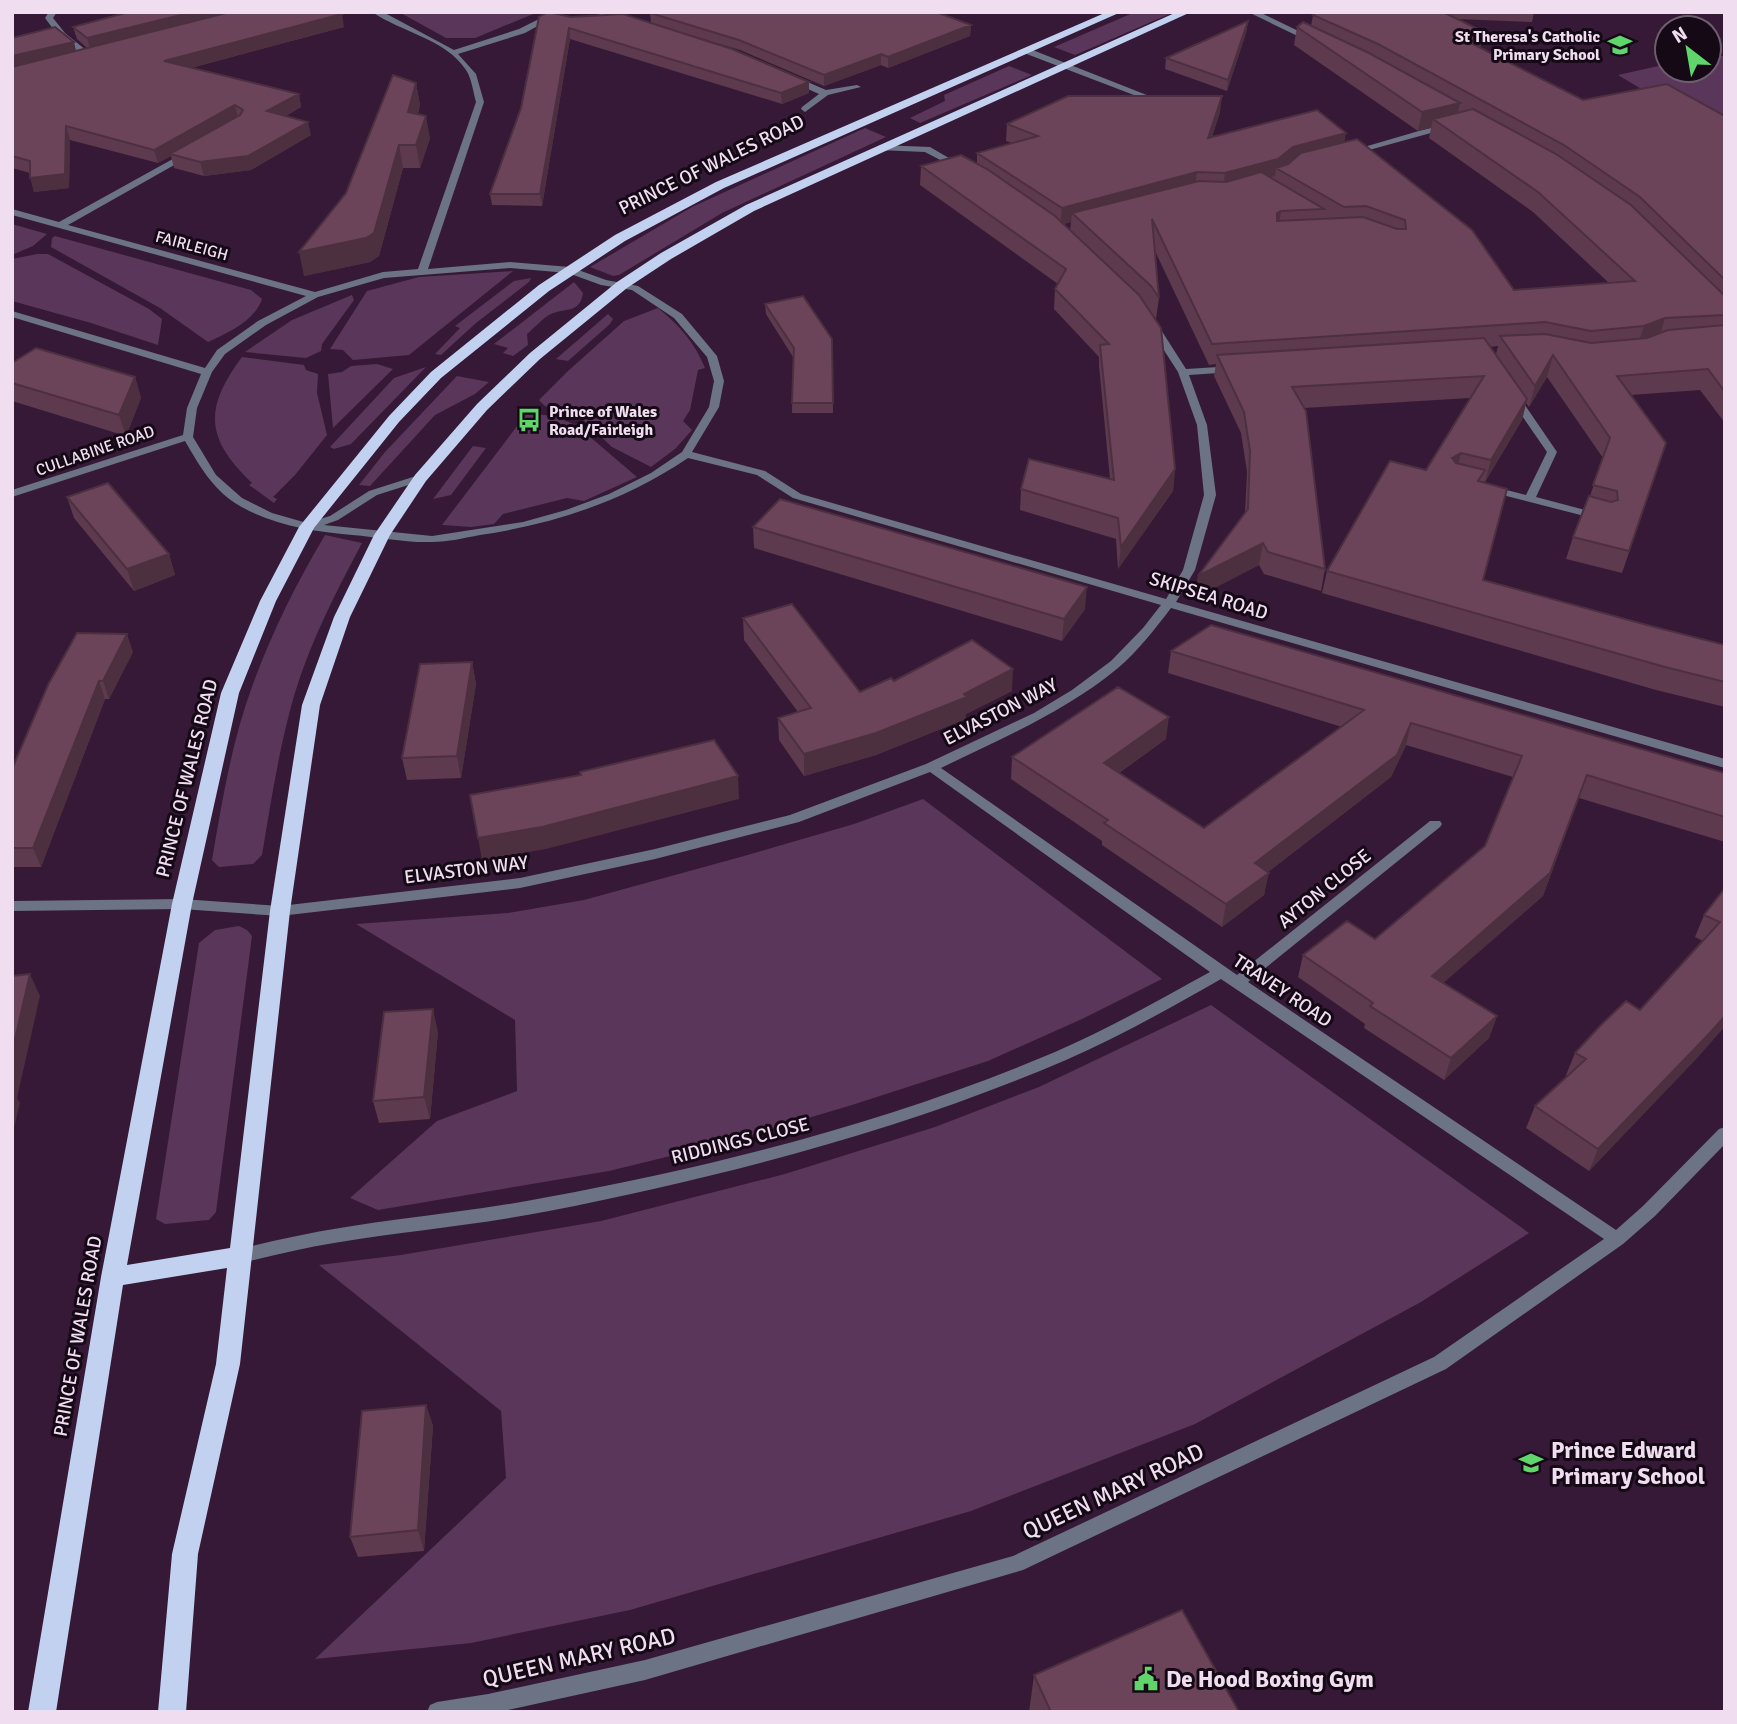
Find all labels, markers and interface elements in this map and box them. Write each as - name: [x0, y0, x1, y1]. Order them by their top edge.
- north arrow: [1653, 14, 1723, 84]
- text: N: [1668, 22, 1692, 49]
- place label: St Theresa's Catholic Primary School: [1455, 27, 1600, 65]
- school or university icon: St Theresa's Catholic Primary School: [1606, 31, 1634, 59]
- street label: PRINCE OF WALES ROAD: [615, 110, 808, 220]
- street label: FAIRLEIGH: [153, 227, 230, 265]
- place label: Prince of Wales Road/Fairleigh: [549, 402, 657, 440]
- bus stop icon: Prince of Wales Road/Fairleigh: [515, 406, 543, 434]
- street label: CULLABINE ROAD: [33, 421, 157, 481]
- street label: SKIPSEA ROAD: [1147, 567, 1271, 625]
- street label: ELVASTON WAY: [939, 673, 1062, 751]
- street label: PRINCE OF WALES ROAD: [151, 677, 223, 880]
- street label: AYTON CLOSE: [1273, 844, 1376, 934]
- street label: ELVASTON WAY: [403, 850, 530, 890]
- street label: TRAVEY ROAD: [1228, 949, 1336, 1033]
- street label: RIDDINGS CLOSE: [669, 1112, 812, 1170]
- street label: PRINCE OF WALES ROAD: [49, 1234, 107, 1438]
- place label: Prince Edward Primary School: [1551, 1436, 1705, 1491]
- street label: QUEEN MARY ROAD: [1018, 1437, 1209, 1546]
- school or university icon: Prince Edward Primary School: [1517, 1449, 1545, 1477]
- street label: QUEEN MARY ROAD: [480, 1621, 678, 1694]
- public building icon: De Hood Boxing Gym: [1132, 1665, 1160, 1693]
- place label: De Hood Boxing Gym: [1166, 1665, 1374, 1694]

